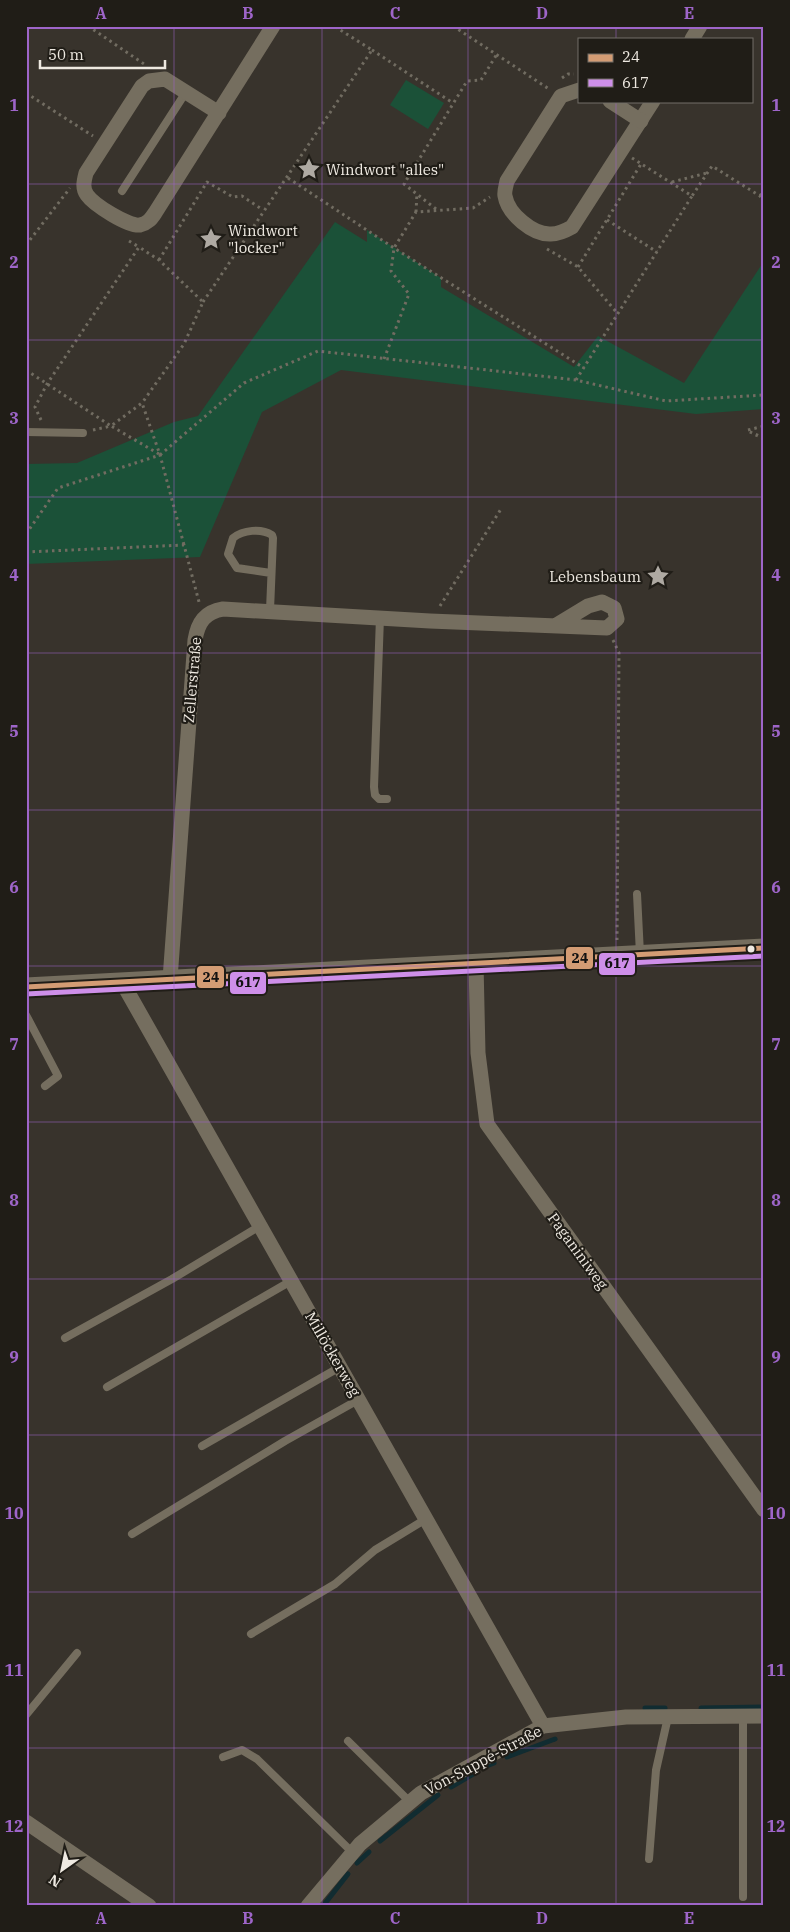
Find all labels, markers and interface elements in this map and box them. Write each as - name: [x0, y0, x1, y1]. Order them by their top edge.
- text: A: [95, 3, 107, 23]
- text: B: [242, 3, 254, 23]
- text: C: [390, 3, 400, 23]
- text: D: [536, 3, 548, 23]
- text: E: [684, 3, 694, 23]
- scale bar: [40, 38, 165, 70]
- legend: [578, 38, 752, 102]
- text: 50 m: [48, 45, 84, 64]
- text: 24: [622, 47, 640, 66]
- text: 617: [622, 73, 649, 92]
- text: 1: [9, 95, 19, 115]
- text: 1: [771, 95, 781, 115]
- place icon: Windwort "alles": [296, 156, 322, 182]
- place label: Windwort "alles": [326, 160, 444, 179]
- place label: Windwort "locker": [228, 221, 298, 257]
- place icon: Windwort "locker": [198, 226, 224, 252]
- text: 2: [9, 252, 19, 272]
- text: 2: [771, 252, 781, 272]
- text: 3: [9, 408, 19, 428]
- text: 3: [771, 408, 781, 428]
- place icon: Lebensbaum: [645, 563, 671, 589]
- text: 4: [9, 565, 19, 585]
- text: 4: [771, 565, 781, 585]
- place label: Lebensbaum: [549, 567, 641, 586]
- street label: Zellerstraße: [179, 636, 205, 724]
- text: 5: [9, 721, 19, 741]
- text: 5: [771, 721, 781, 741]
- text: 6: [9, 877, 19, 897]
- text: 6: [771, 877, 781, 897]
- unlabelled marker: [746, 944, 756, 954]
- line badge: 24: [565, 946, 594, 970]
- text: 24: [572, 949, 588, 967]
- line badge: 617: [598, 952, 636, 976]
- text: 617: [604, 954, 630, 972]
- line badge: 24: [196, 965, 225, 989]
- text: 24: [203, 968, 219, 986]
- line badge: 617: [229, 971, 267, 995]
- text: 617: [235, 973, 261, 991]
- text: 7: [9, 1034, 19, 1054]
- text: 7: [771, 1034, 781, 1054]
- text: 8: [9, 1190, 19, 1210]
- text: 8: [771, 1190, 781, 1210]
- street label: Paganiniweg: [544, 1209, 612, 1293]
- street label: Millöckerweg: [301, 1308, 365, 1400]
- text: 9: [9, 1347, 19, 1367]
- text: 9: [771, 1347, 781, 1367]
- text: 10: [4, 1503, 24, 1523]
- text: 10: [766, 1503, 786, 1523]
- text: 11: [4, 1660, 24, 1680]
- text: 11: [766, 1660, 786, 1680]
- street label: Von-Suppé-Straße: [421, 1721, 545, 1799]
- text: 12: [4, 1816, 24, 1836]
- text: 12: [766, 1816, 786, 1836]
- north arrow: [38, 1844, 88, 1894]
- text: N: [45, 1870, 64, 1891]
- text: A: [95, 1908, 107, 1928]
- text: B: [242, 1908, 254, 1928]
- text: C: [390, 1908, 400, 1928]
- text: D: [536, 1908, 548, 1928]
- text: E: [684, 1908, 694, 1928]

